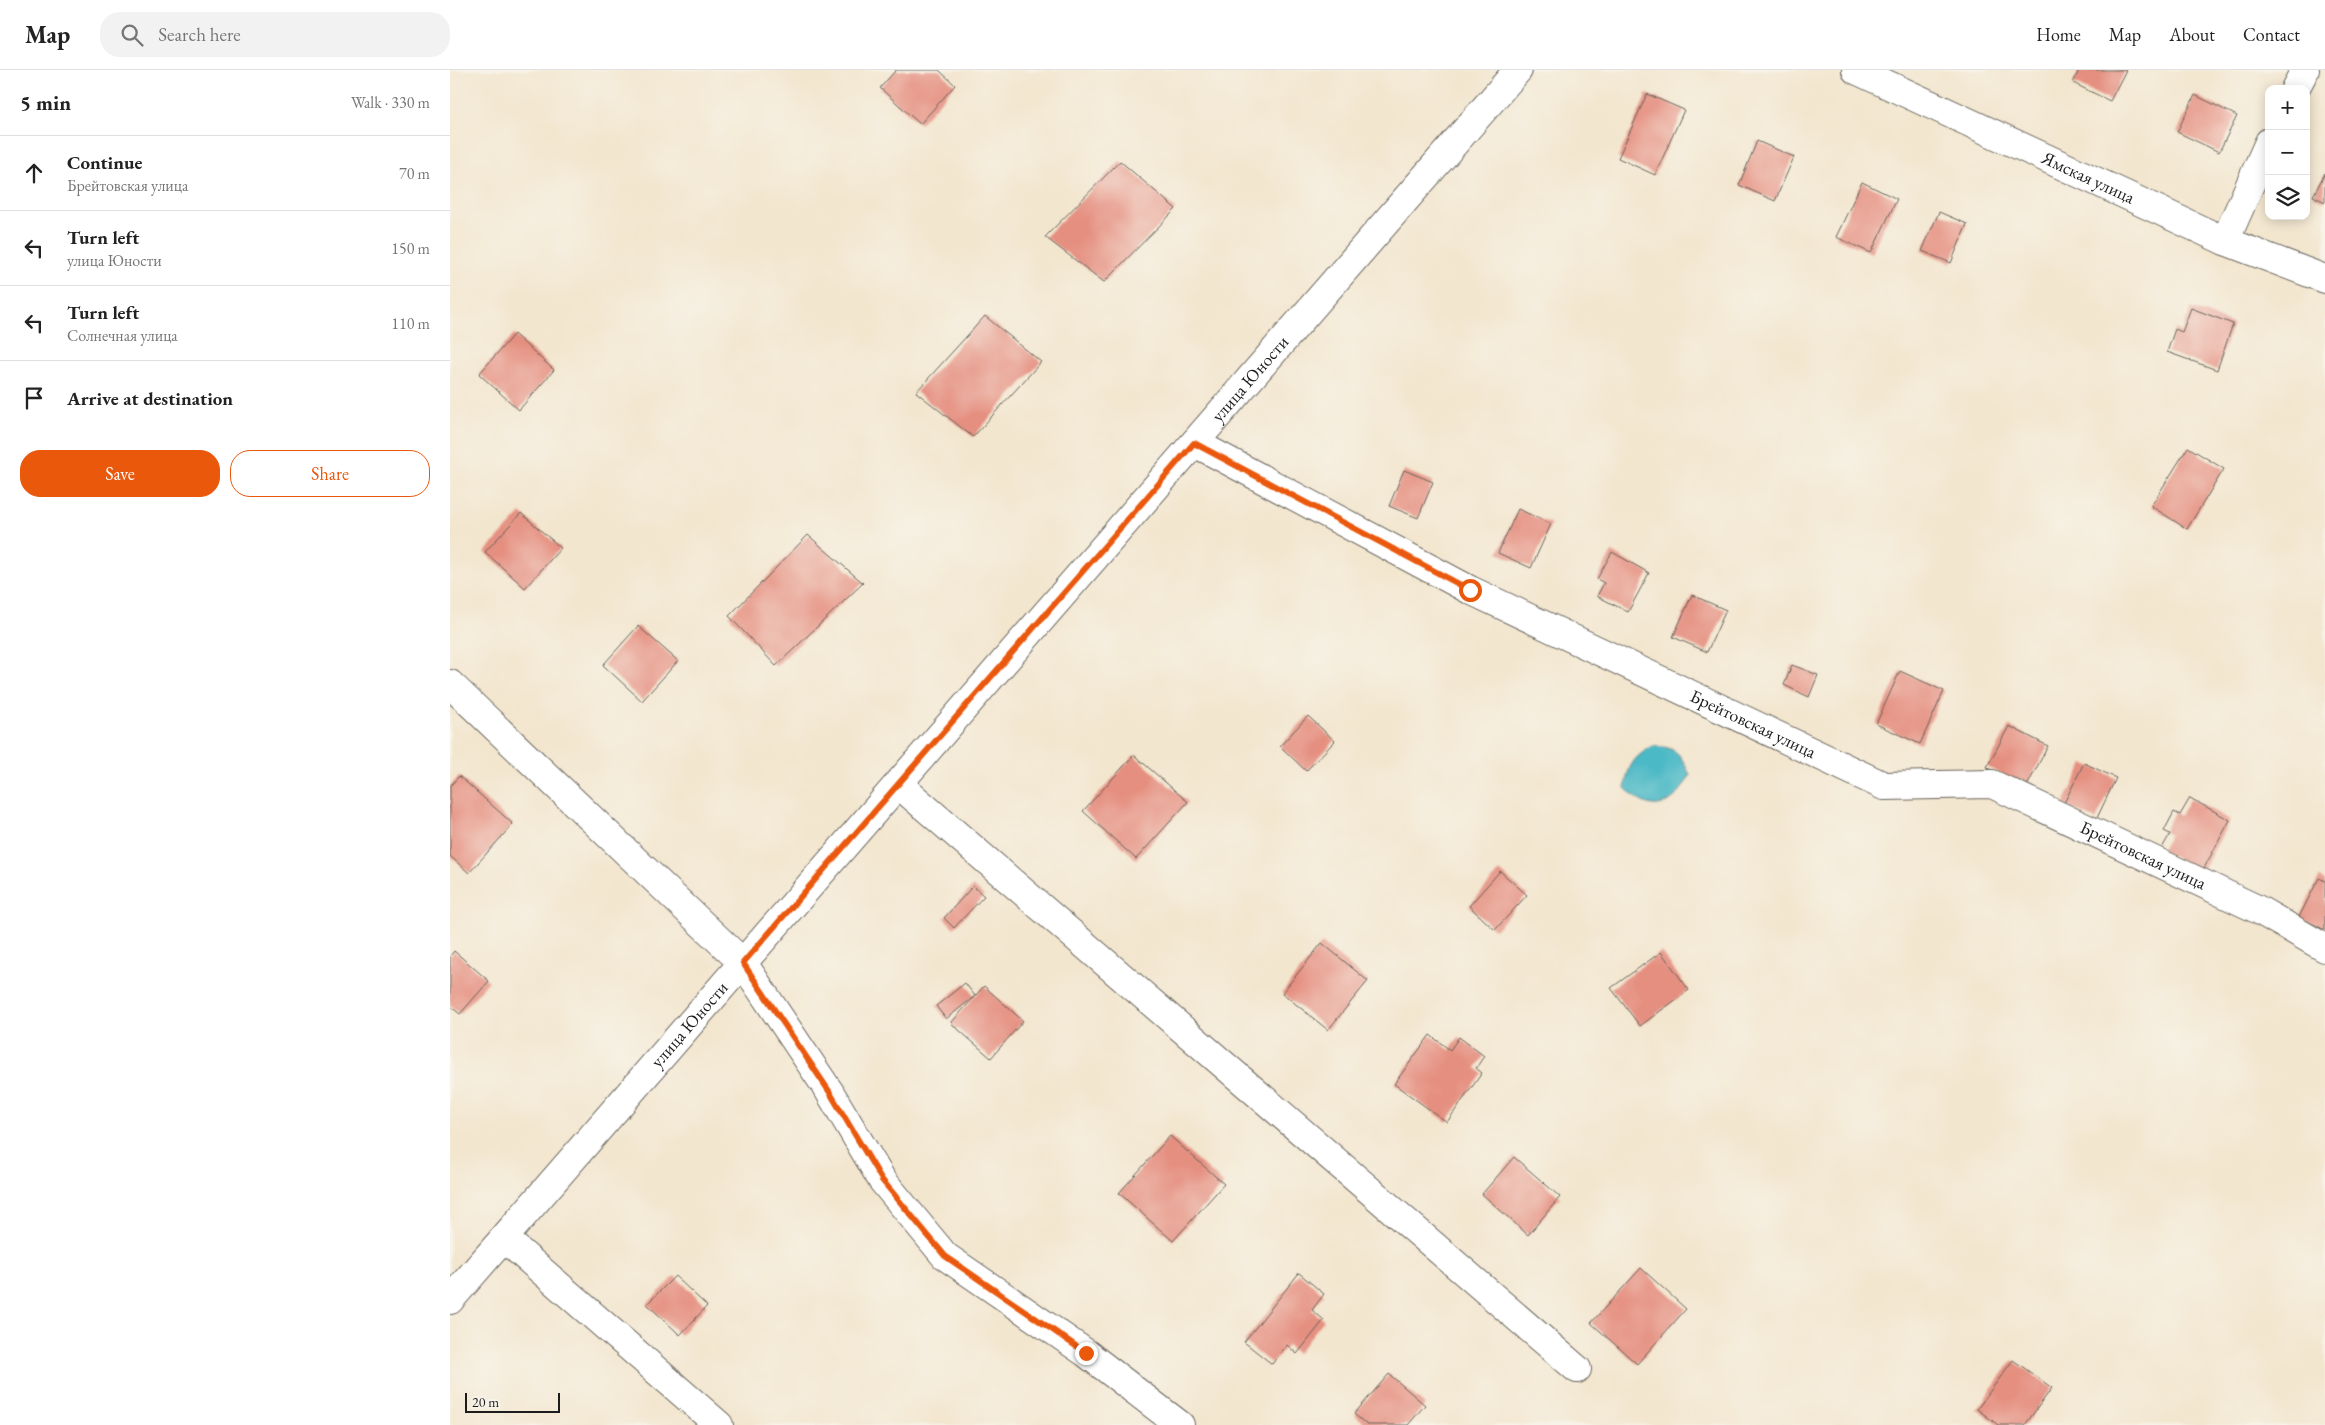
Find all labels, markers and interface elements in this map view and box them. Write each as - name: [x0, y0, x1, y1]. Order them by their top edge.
- search box: [100, 12, 450, 57]
- text: Map: [25, 19, 70, 50]
- icon: search: [118, 21, 146, 49]
- text: Search here: [158, 22, 241, 47]
- text: Home: [2036, 23, 2081, 46]
- text: Map: [2109, 23, 2141, 46]
- text: About: [2169, 23, 2215, 46]
- text: Contact: [2243, 23, 2300, 46]
- map controls: [2265, 85, 2310, 220]
- button: +: [2265, 85, 2310, 130]
- text: 5 min: [20, 89, 71, 116]
- text: Walk · 330 m: [351, 92, 430, 113]
- button: −: [2265, 130, 2310, 175]
- street label: Ямская улица: [2038, 145, 2139, 209]
- text: Continue: [67, 150, 142, 175]
- icon: ahead: [20, 159, 48, 187]
- text: 70 m: [399, 163, 430, 184]
- text: Брейтовская улица: [67, 175, 188, 196]
- button: layers: [2265, 175, 2310, 220]
- text: Turn left: [67, 225, 139, 250]
- icon: left: [20, 234, 48, 262]
- text: 150 m: [391, 238, 430, 259]
- text: улица Юности: [67, 250, 162, 271]
- text: Turn left: [67, 300, 139, 325]
- icon: left: [20, 309, 48, 337]
- text: 110 m: [391, 313, 430, 334]
- text: Солнечная улица: [67, 325, 178, 346]
- street label: улица Юности: [1206, 330, 1293, 426]
- icon: arrive: [20, 384, 48, 412]
- text: Arrive at destination: [67, 386, 233, 411]
- button: Save: [20, 450, 220, 497]
- button: Share: [230, 450, 430, 497]
- route start: [1459, 579, 1482, 602]
- street label: Брейтовская улица: [1687, 684, 1821, 764]
- street label: Брейтовская улица: [2077, 815, 2211, 895]
- street label: улица Юности: [645, 976, 733, 1072]
- route end: [1075, 1342, 1098, 1365]
- scale bar: [465, 1390, 560, 1413]
- text: 20 m: [472, 1393, 499, 1411]

